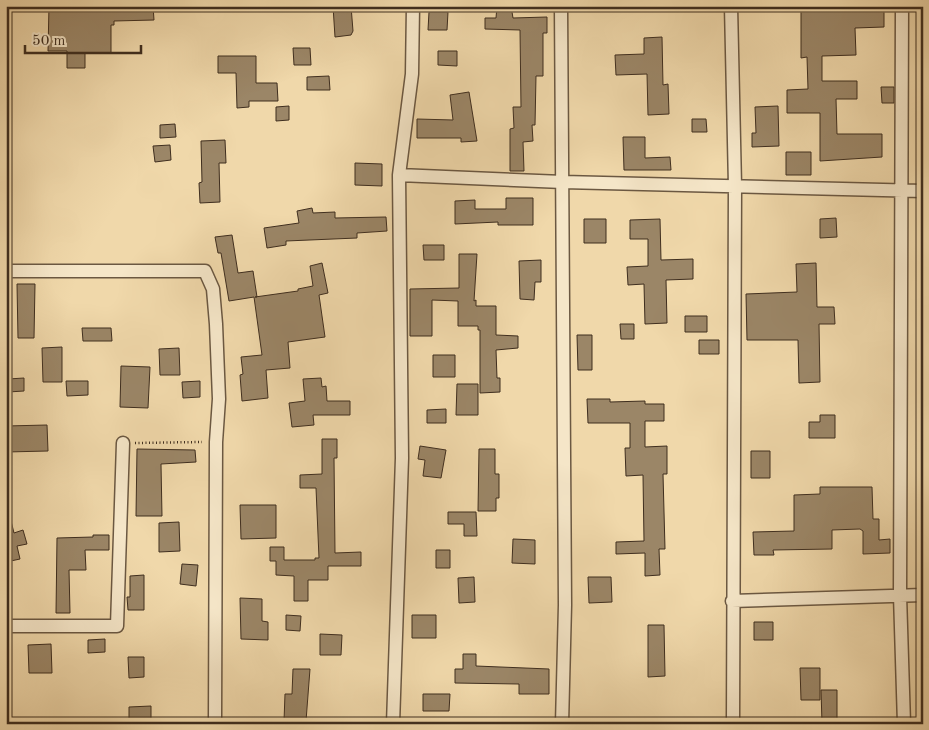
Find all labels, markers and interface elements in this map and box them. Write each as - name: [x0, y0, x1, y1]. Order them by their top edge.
- scale bar: [25, 22, 141, 54]
- text: 50 m: [32, 34, 66, 49]

